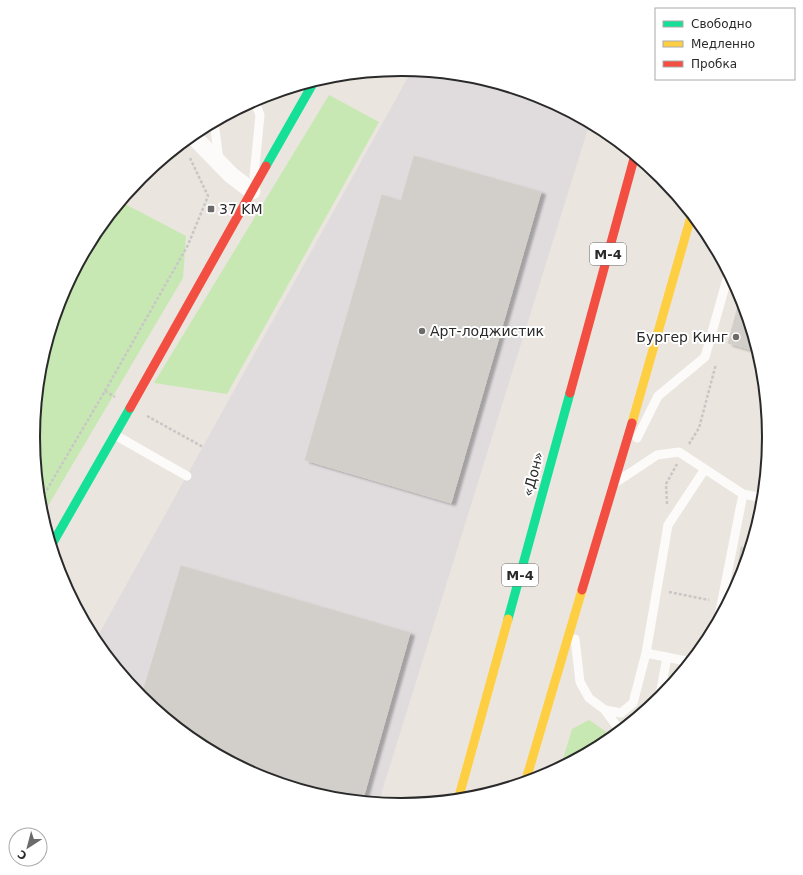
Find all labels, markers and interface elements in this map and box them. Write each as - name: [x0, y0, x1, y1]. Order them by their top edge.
- legend: [655, 8, 795, 80]
- text: Свободно: [691, 17, 752, 31]
- text: Медленно: [691, 37, 755, 51]
- text: Пробка: [691, 57, 737, 71]
- place label: 37 KM: [219, 201, 263, 217]
- marker: 37 KM: [206, 204, 216, 214]
- road number: М-4: [590, 243, 626, 265]
- place label: Арт-лоджистик: [430, 323, 544, 339]
- marker: Арт-лоджистик: [417, 326, 427, 336]
- place label: Бургер Кинг: [636, 329, 728, 345]
- marker: Бургер Кинг: [731, 332, 741, 342]
- street label: «Дон»: [519, 450, 547, 498]
- road number: М-4: [502, 564, 538, 586]
- north arrow: [8, 827, 48, 867]
- text: С: [15, 847, 30, 862]

